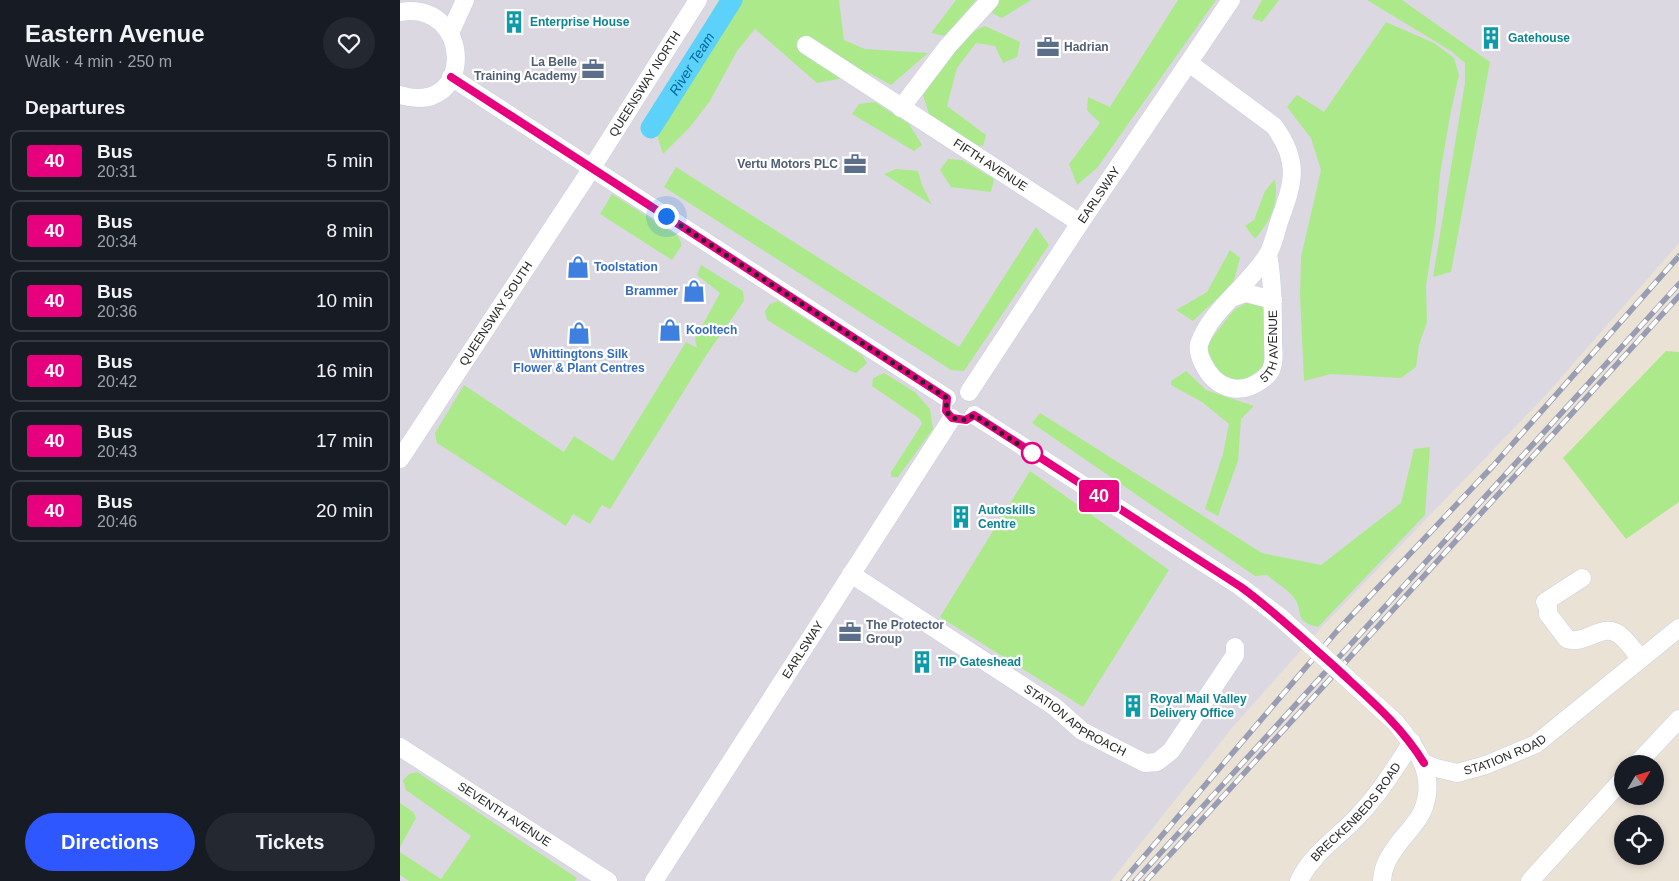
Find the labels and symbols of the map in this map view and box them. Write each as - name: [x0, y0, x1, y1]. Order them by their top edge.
- building icon: Enterprise House: [501, 9, 527, 35]
- place label: Enterprise House: [530, 15, 630, 29]
- building icon: Gatehouse: [1478, 25, 1504, 51]
- street label: QUEENSWAY NORTH: [606, 28, 684, 139]
- water label: River Team: [666, 29, 718, 98]
- place label: Gatehouse: [1508, 31, 1570, 45]
- office icon: Hadrian: [1035, 34, 1061, 60]
- place label: Hadrian: [1064, 40, 1109, 54]
- place label: La Belle Training Academy: [474, 55, 577, 83]
- office icon: La Belle Training Academy: [580, 56, 606, 82]
- street label: FIFTH AVENUE: [951, 136, 1030, 194]
- office icon: Vertu Motors PLC: [842, 151, 868, 177]
- place label: Vertu Motors PLC: [737, 157, 838, 171]
- street label: EARLSWAY: [1075, 164, 1123, 226]
- your location: [654, 204, 679, 229]
- shop icon: Toolstation: [565, 254, 591, 280]
- street label: QUEENSWAY SOUTH: [456, 259, 535, 368]
- place label: Toolstation: [594, 260, 658, 274]
- shop icon: Brammer: [681, 278, 707, 304]
- place label: Brammer: [625, 284, 678, 298]
- street label: 5TH AVENUE: [1257, 310, 1281, 386]
- shop icon: Kooltech: [657, 317, 683, 343]
- shop icon: Whittingtons Silk Flower & Plant Centres: [566, 320, 592, 346]
- place label: Kooltech: [686, 323, 737, 337]
- place label: Whittingtons Silk Flower & Plant Centres: [513, 347, 645, 375]
- unlabelled marker: [1021, 442, 1043, 464]
- line badge: 40: [1076, 480, 1122, 512]
- place label: Autoskills Centre: [978, 503, 1036, 531]
- building icon: Autoskills Centre: [948, 504, 974, 530]
- street label: EARLSWAY: [779, 618, 826, 681]
- place label: The Protector Group: [866, 618, 944, 646]
- office icon: The Protector Group: [837, 619, 863, 645]
- building icon: TIP Gateshead: [909, 649, 935, 675]
- place label: TIP Gateshead: [938, 655, 1021, 669]
- street label: STATION APPROACH: [1021, 682, 1128, 759]
- place label: Royal Mail Valley Delivery Office: [1150, 692, 1247, 720]
- building icon: Royal Mail Valley Delivery Office: [1120, 693, 1146, 719]
- street label: STATION ROAD: [1462, 731, 1549, 778]
- north arrow: [1614, 755, 1664, 805]
- street label: BRECKENBEDS ROAD: [1308, 760, 1404, 864]
- street label: SEVENTH AVENUE: [455, 779, 553, 849]

